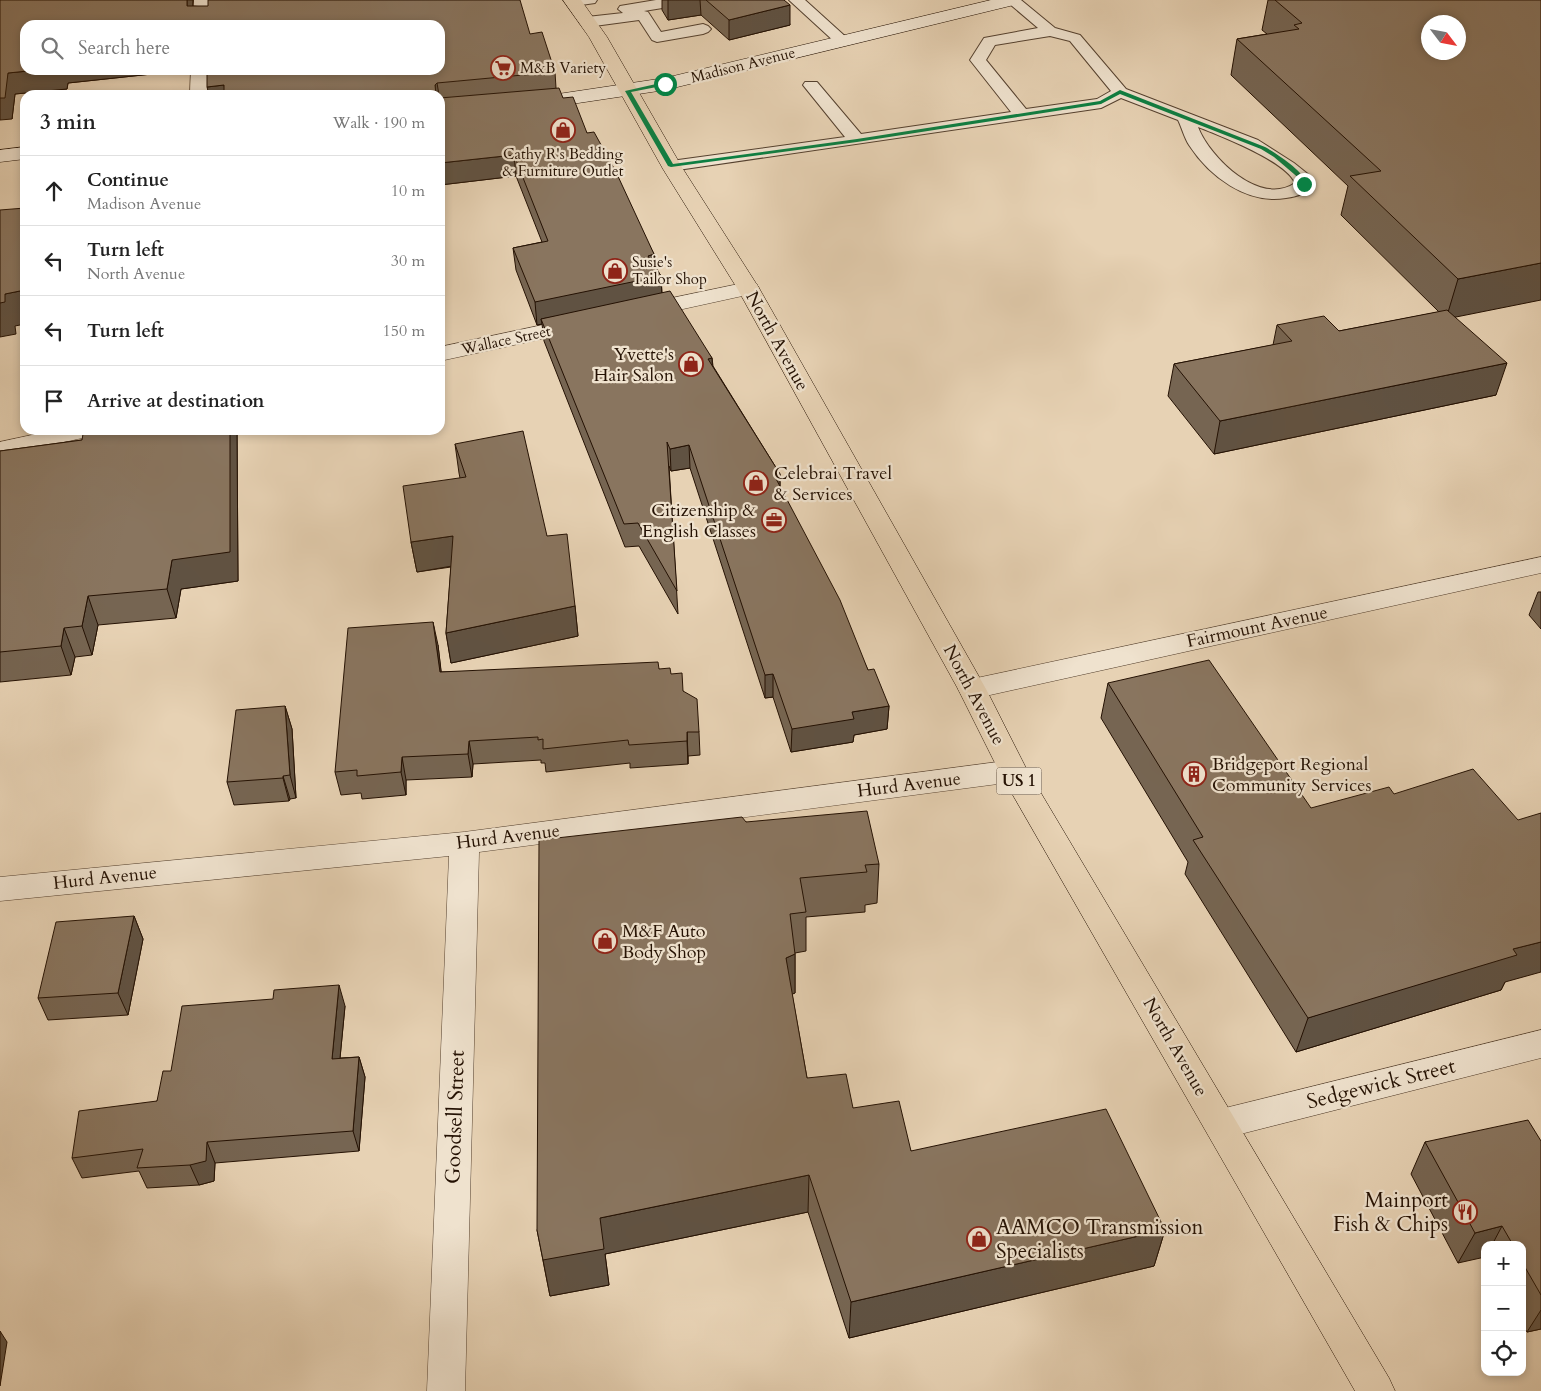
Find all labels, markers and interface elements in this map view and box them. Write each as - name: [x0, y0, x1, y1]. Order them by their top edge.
- north arrow: [1421, 15, 1466, 60]
- search box: [20, 20, 445, 75]
- icon: search: [38, 34, 66, 62]
- text: Search here: [78, 35, 170, 61]
- street label: Madison Avenue: [689, 42, 798, 88]
- supermarket icon: M&B Variety: [490, 55, 516, 81]
- place label: M&B Variety: [520, 58, 606, 78]
- route start: [654, 73, 677, 96]
- text: 3 min: [40, 108, 96, 137]
- text: Walk · 190 m: [333, 112, 425, 134]
- shop icon: Cathy R's Bedding & Furniture Outlet: [550, 117, 576, 143]
- place label: Cathy R's Bedding & Furniture Outlet: [503, 144, 624, 181]
- text: Continue: [87, 167, 169, 193]
- route end: [1293, 173, 1316, 196]
- icon: ahead: [40, 177, 68, 205]
- text: 10 m: [391, 180, 425, 202]
- text: Madison Avenue: [87, 193, 201, 215]
- text: Turn left: [87, 237, 164, 263]
- icon: left: [40, 247, 68, 275]
- text: 30 m: [391, 250, 425, 272]
- place label: Susie's Tailor Shop: [632, 252, 707, 289]
- shop icon: Susie's Tailor Shop: [602, 258, 628, 284]
- text: North Avenue: [87, 263, 185, 285]
- street label: North Avenue: [739, 287, 815, 395]
- icon: left: [40, 317, 68, 345]
- text: Turn left: [87, 318, 164, 344]
- text: 150 m: [383, 320, 425, 342]
- street label: Wallace Street: [458, 321, 553, 359]
- place label: Yvette's Hair Salon: [593, 342, 675, 388]
- shop icon: Yvette's Hair Salon: [678, 351, 704, 377]
- icon: arrive: [40, 387, 68, 415]
- text: Arrive at destination: [87, 388, 264, 414]
- place label: Celebrai Travel & Services: [774, 461, 892, 507]
- shop icon: Celebrai Travel & Services: [743, 470, 769, 496]
- place label: Citizenship & English Classes: [642, 498, 757, 544]
- office icon: Citizenship & English Classes: [761, 507, 787, 533]
- street label: Fairmount Avenue: [1184, 600, 1330, 654]
- street label: North Avenue: [937, 640, 1011, 750]
- place label: Bridgeport Regional Community Services: [1212, 752, 1371, 798]
- building icon: Bridgeport Regional Community Services: [1181, 761, 1207, 787]
- street label: Hurd Avenue: [856, 766, 962, 804]
- road number: US 1: [996, 768, 1042, 794]
- street label: Hurd Avenue: [455, 818, 561, 856]
- street label: Hurd Avenue: [52, 860, 158, 896]
- place label: M&F Auto Body Shop: [622, 919, 706, 965]
- shop icon: M&F Auto Body Shop: [592, 928, 618, 954]
- street label: North Avenue: [1137, 993, 1213, 1101]
- street label: Goodsell Street: [438, 1049, 472, 1184]
- street label: Sedgewick Street: [1304, 1051, 1459, 1116]
- place label: Mainport Fish & Chips: [1333, 1186, 1448, 1239]
- restaurant icon: Mainport Fish & Chips: [1452, 1199, 1478, 1225]
- place label: AAMCO Transmission Specialists: [996, 1213, 1204, 1266]
- shop icon: AAMCO Transmission Specialists: [966, 1226, 992, 1252]
- map controls: [1481, 1241, 1526, 1376]
- button: +: [1481, 1241, 1526, 1286]
- button: −: [1481, 1286, 1526, 1331]
- button: locate: [1481, 1331, 1526, 1376]

